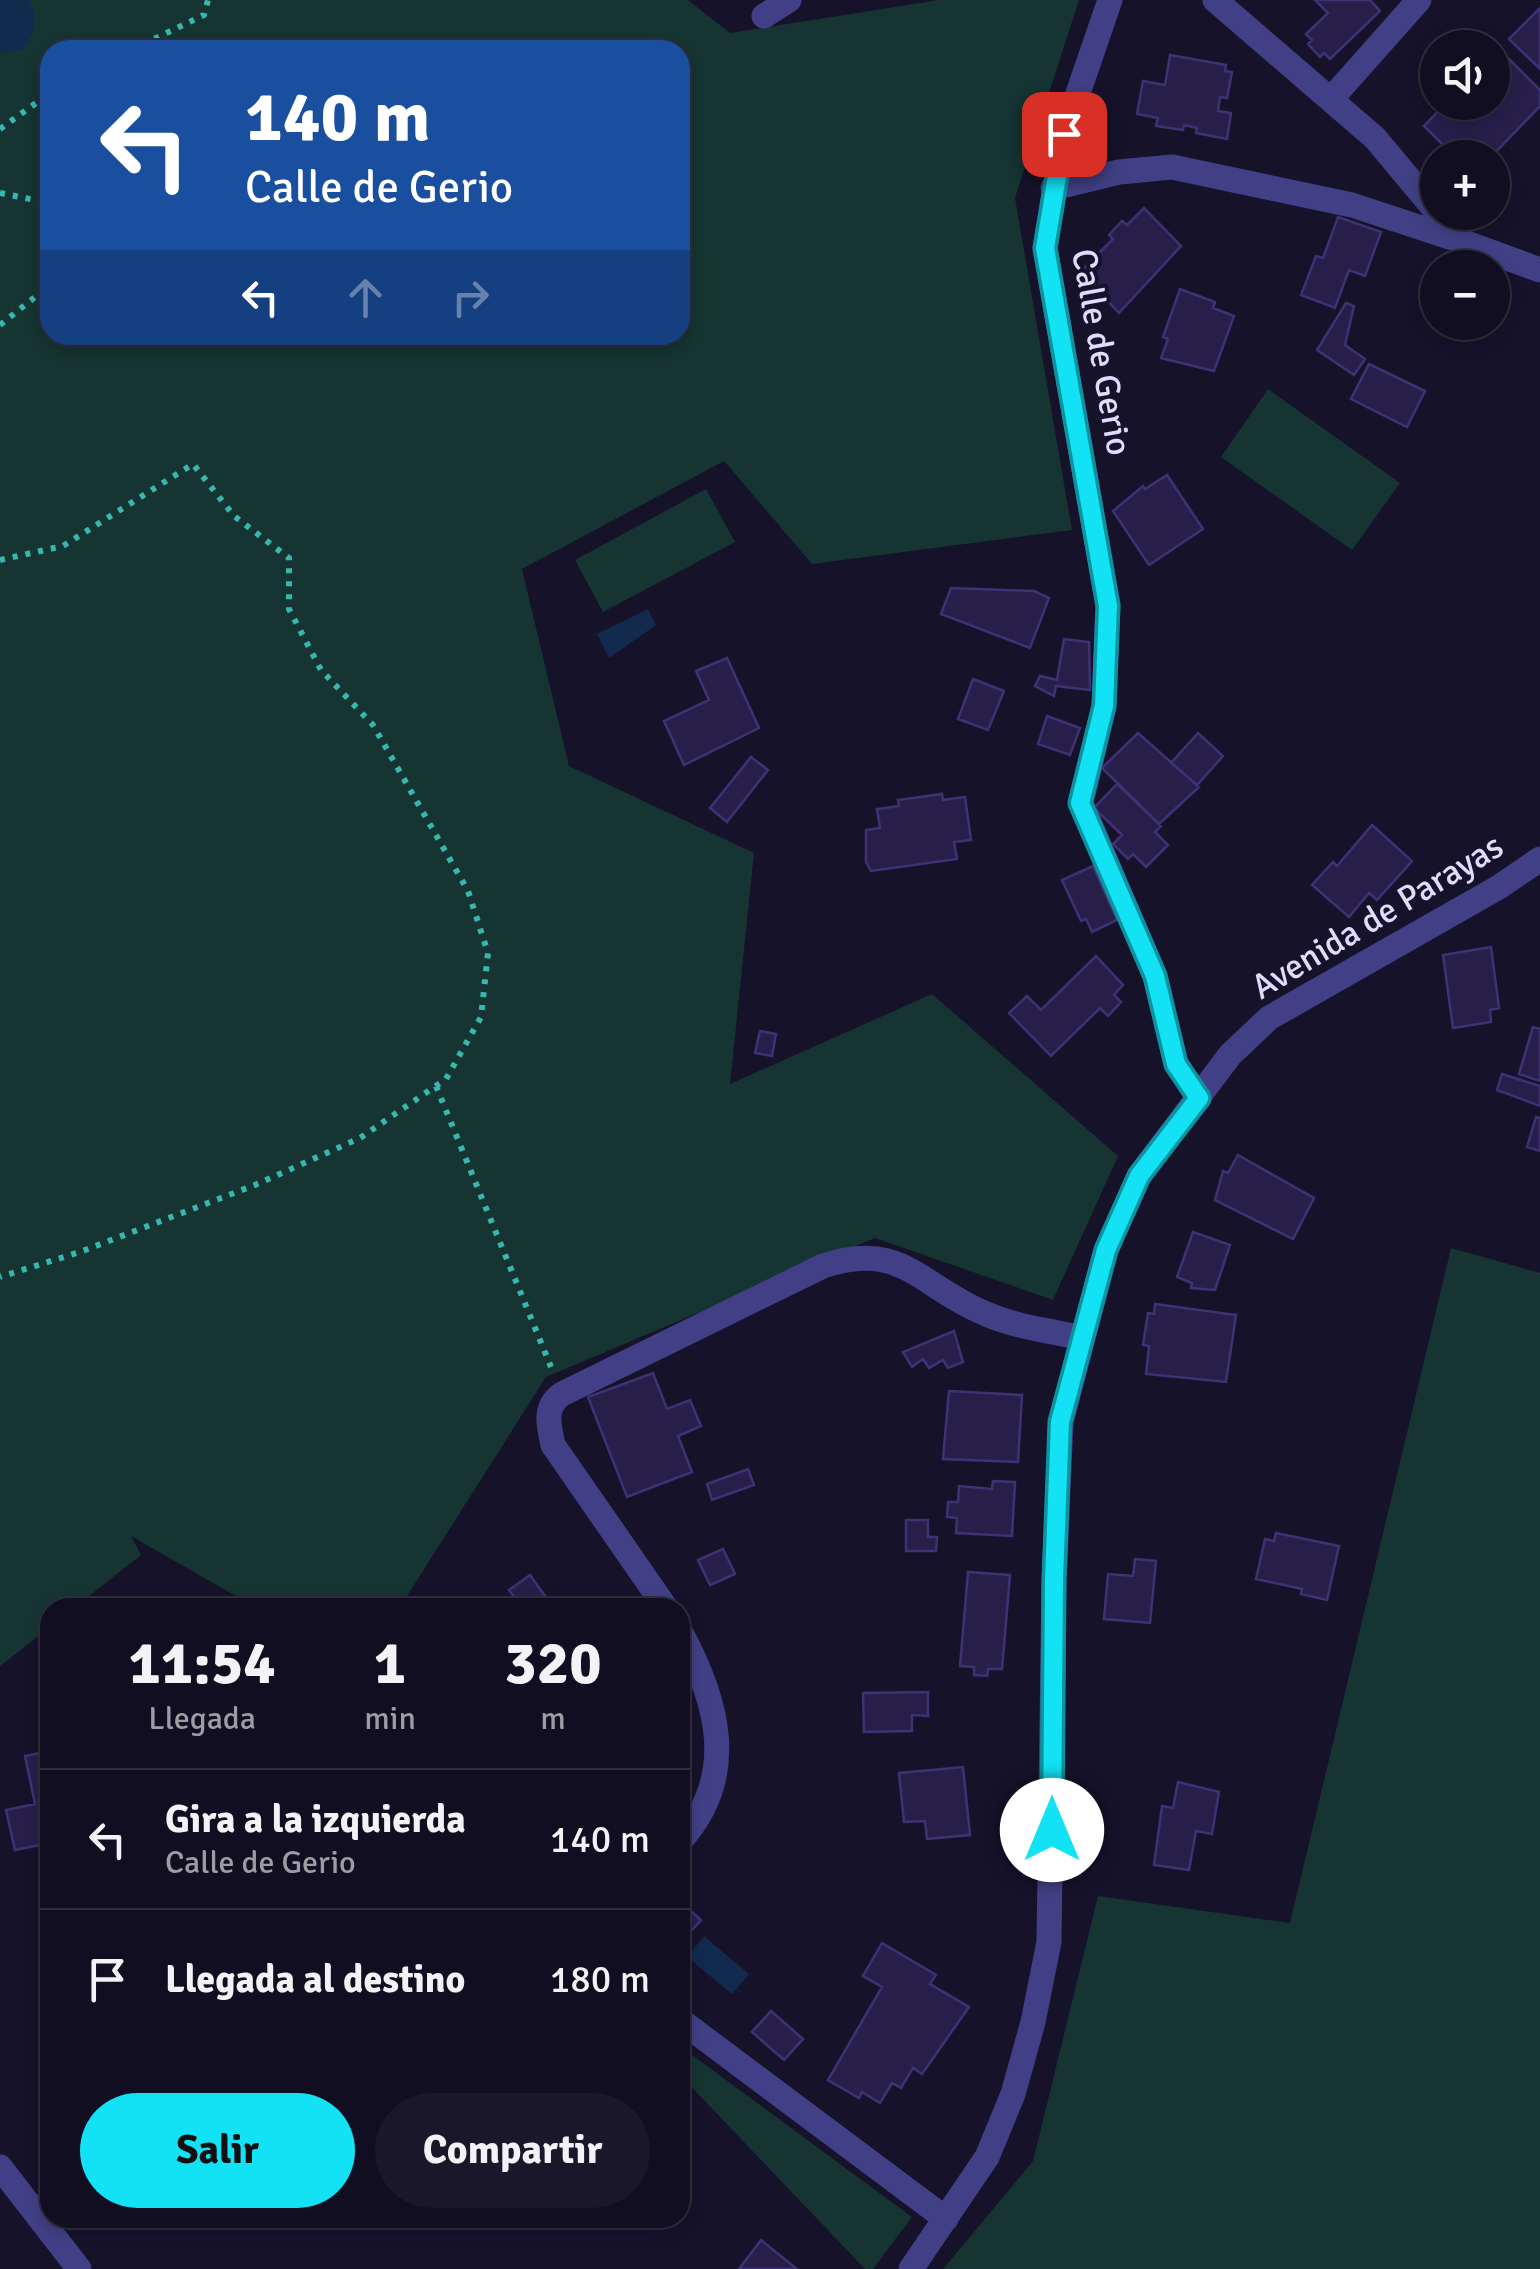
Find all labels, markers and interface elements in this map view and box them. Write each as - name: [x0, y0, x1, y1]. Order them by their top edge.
- map controls: [1420, 30, 1510, 340]
- button: sound: [1420, 30, 1510, 120]
- text: 140 m: [245, 74, 430, 160]
- icon: left: [80, 80, 210, 210]
- pin: [1022, 92, 1107, 177]
- icon: arrive: [1037, 107, 1092, 162]
- button: +: [1420, 140, 1510, 230]
- text: Calle de Gerio: [245, 160, 513, 215]
- street label: Calle de Gerio: [1062, 246, 1141, 459]
- button: −: [1420, 250, 1510, 340]
- icon: left: [233, 270, 288, 325]
- icon: ahead: [338, 270, 393, 325]
- icon: right: [443, 270, 498, 325]
- street label: Avenida de Parayas: [1244, 824, 1511, 1008]
- text: 11:54: [128, 1627, 276, 1701]
- text: 1: [374, 1627, 406, 1701]
- text: 320: [504, 1627, 602, 1701]
- text: Llegada: [148, 1699, 256, 1738]
- text: min: [364, 1699, 416, 1738]
- text: m: [540, 1699, 566, 1738]
- position arrow: [1000, 1778, 1104, 1882]
- text: Gira a la izquierda: [165, 1796, 466, 1843]
- icon: left: [80, 1812, 135, 1867]
- text: 140 m: [550, 1816, 650, 1863]
- text: Calle de Gerio: [165, 1843, 356, 1882]
- icon: arrive: [80, 1952, 135, 2007]
- text: Llegada al destino: [165, 1956, 465, 2003]
- text: 180 m: [550, 1956, 650, 2003]
- button: Salir: [80, 2093, 355, 2208]
- button: Compartir: [375, 2093, 650, 2208]

